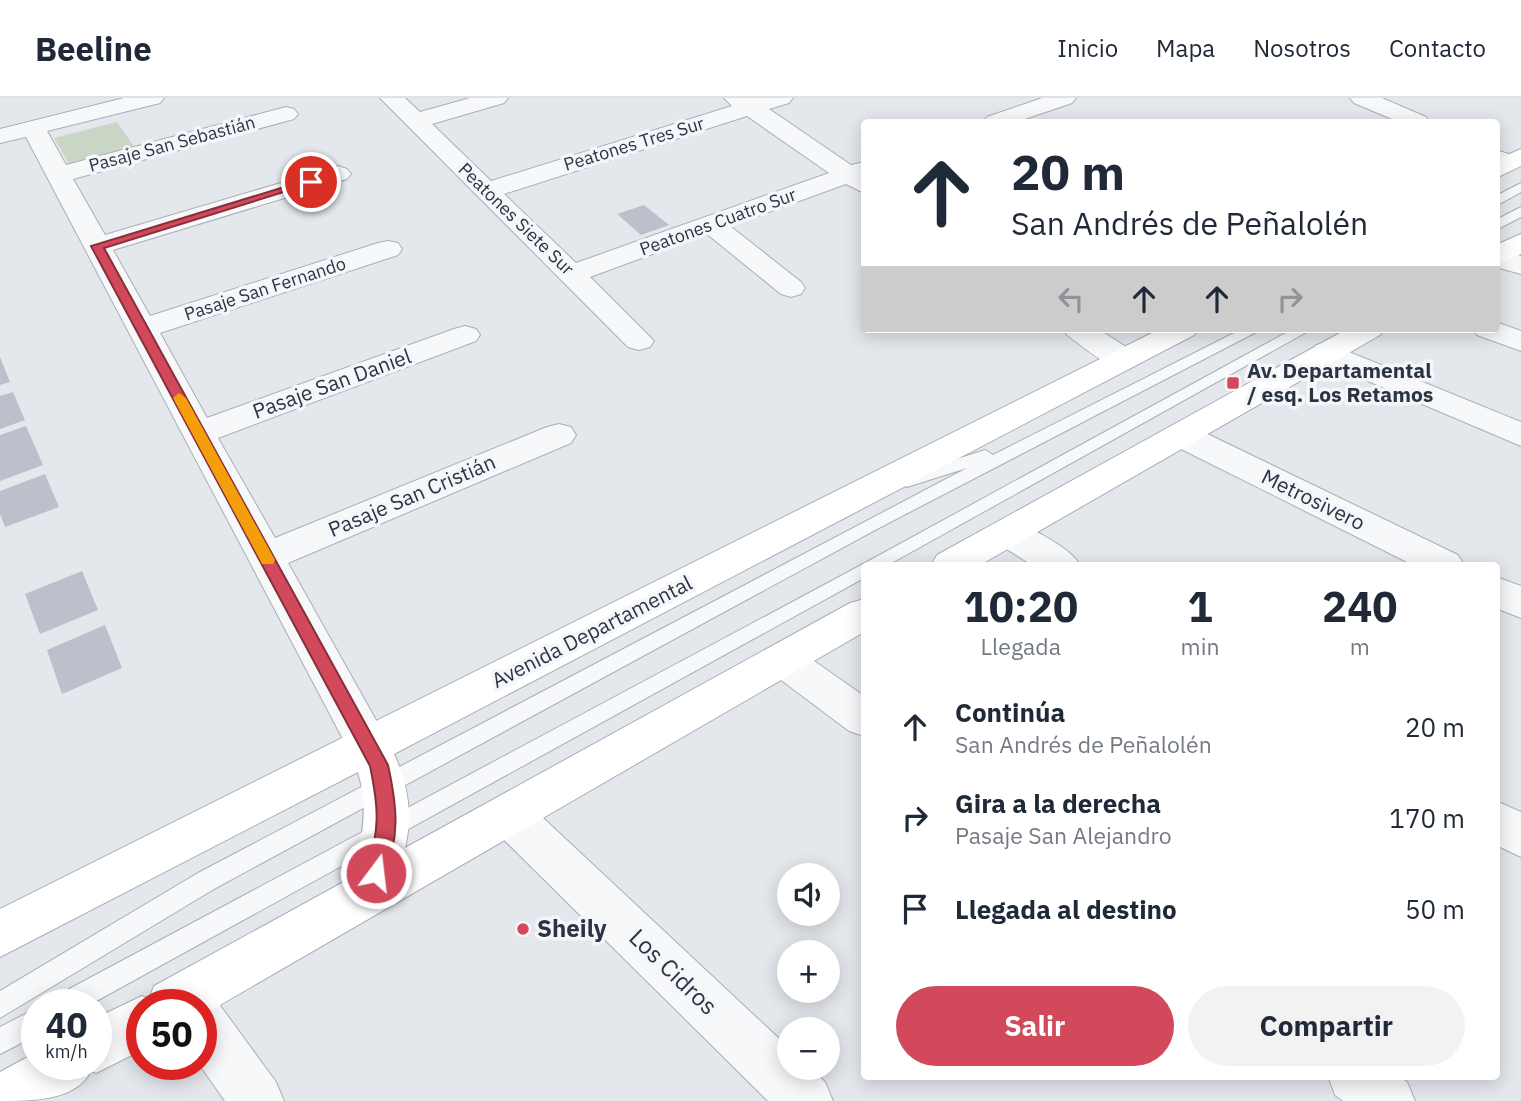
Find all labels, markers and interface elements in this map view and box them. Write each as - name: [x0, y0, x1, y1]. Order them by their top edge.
- text: Beeline: [35, 27, 152, 70]
- text: Inicio: [1057, 32, 1118, 64]
- text: Mapa: [1156, 32, 1215, 64]
- text: Nosotros: [1253, 32, 1351, 64]
- text: Contacto: [1389, 32, 1486, 64]
- street label: Pasaje San Sebastián: [86, 110, 258, 177]
- street label: Peatones Tres Sur: [561, 111, 707, 176]
- text: 20 m: [1011, 140, 1125, 203]
- icon: ahead: [896, 147, 987, 238]
- pin: [281, 152, 341, 212]
- street label: Peatones Siete Sur: [454, 158, 579, 280]
- icon: arrive: [292, 163, 330, 201]
- street label: Peatones Cuatro Sur: [636, 182, 800, 261]
- text: San Andrés de Peñalolén: [1011, 202, 1368, 244]
- street label: Pasaje San Fernando: [181, 252, 349, 326]
- icon: left: [1052, 280, 1090, 318]
- icon: ahead: [1125, 280, 1163, 318]
- icon: ahead: [1198, 280, 1236, 318]
- icon: right: [1271, 280, 1309, 318]
- street label: Pasaje San Daniel: [248, 341, 415, 425]
- place label: Av. Departamental / esq. Los Retamos: [1247, 356, 1433, 408]
- marker: Av. Departamental / esq. Los Retamos: [1225, 375, 1241, 391]
- street label: Pasaje San Cristián: [324, 447, 499, 543]
- street label: Metrosivero: [1257, 462, 1370, 536]
- street label: Avenida Departamental: [486, 568, 697, 694]
- text: 10:20: [963, 579, 1078, 634]
- text: 1: [1187, 579, 1213, 634]
- text: 240: [1322, 579, 1398, 634]
- text: Llegada: [981, 631, 1061, 661]
- text: min: [1181, 631, 1219, 661]
- text: m: [1350, 631, 1370, 661]
- text: Continúa: [955, 695, 1065, 729]
- icon: ahead: [896, 708, 934, 746]
- text: 20 m: [1405, 710, 1465, 744]
- text: San Andrés de Peñalolén: [955, 729, 1212, 759]
- text: Gira a la derecha: [955, 786, 1161, 820]
- icon: right: [896, 799, 934, 837]
- text: 170 m: [1389, 801, 1465, 835]
- text: Pasaje San Alejandro: [955, 820, 1172, 850]
- position arrow: [339, 836, 413, 910]
- map controls: [777, 863, 840, 1080]
- button: sound: [777, 863, 840, 926]
- icon: arrive: [896, 890, 934, 928]
- text: Llegada al destino: [955, 892, 1177, 926]
- text: 50 m: [1405, 892, 1465, 926]
- place label: Sheily: [537, 912, 607, 944]
- marker: Sheily: [515, 921, 531, 937]
- street label: Los Cidros: [623, 921, 725, 1021]
- button: +: [777, 940, 840, 1003]
- button: Salir: [896, 986, 1174, 1066]
- button: Compartir: [1188, 986, 1465, 1066]
- speed limit sign: 50: [126, 989, 217, 1080]
- text: 40: [45, 1002, 88, 1048]
- button: −: [777, 1017, 840, 1080]
- text: km/h: [45, 1040, 88, 1063]

